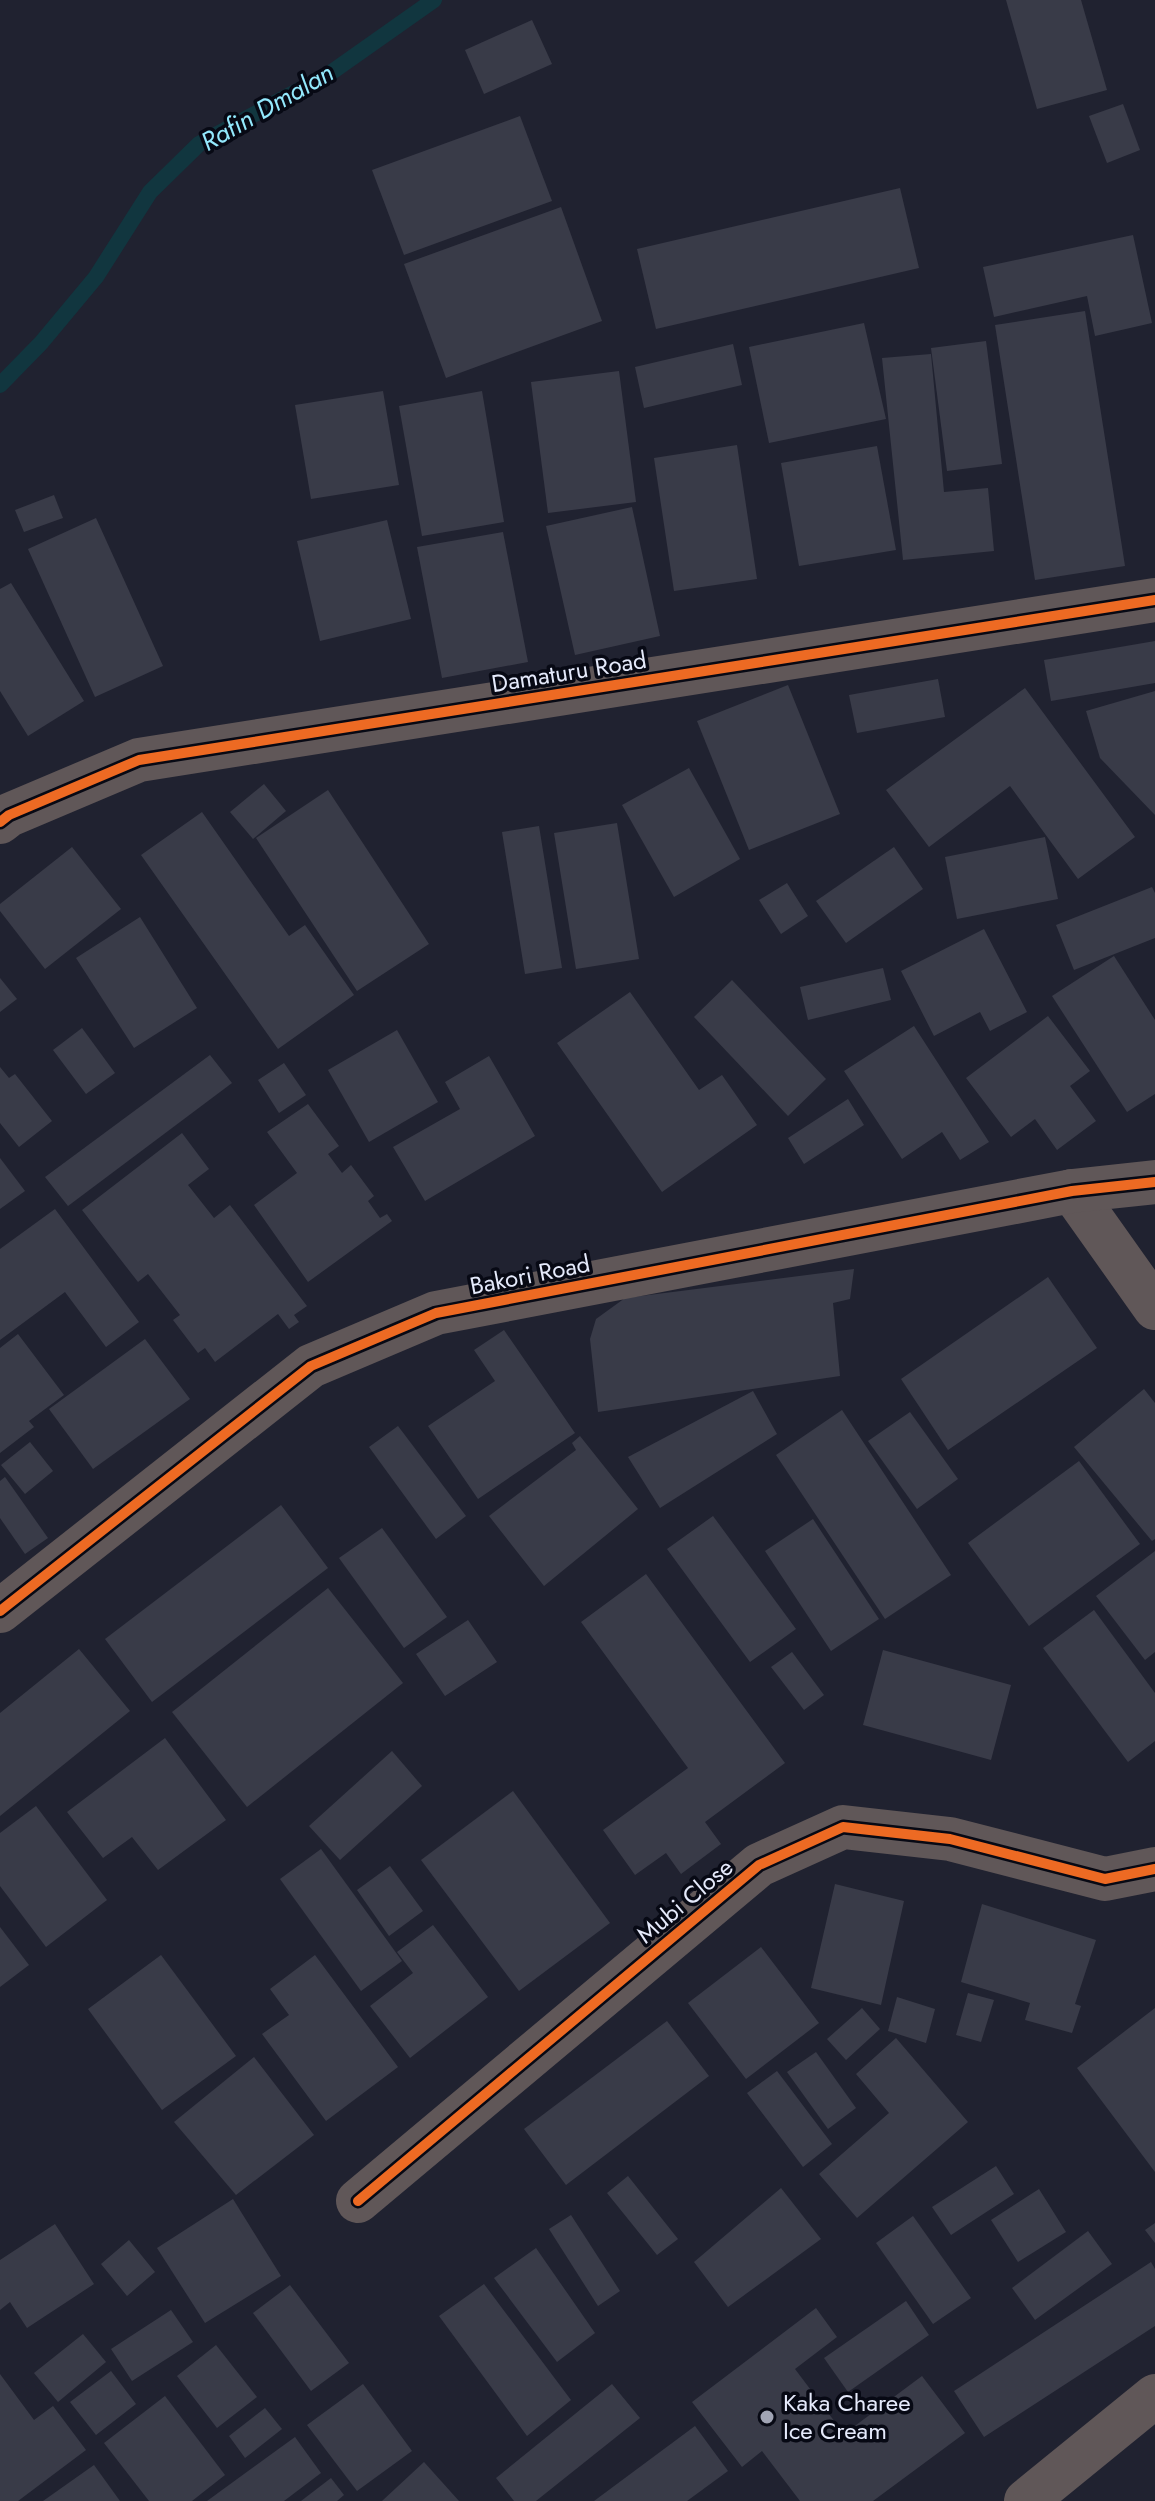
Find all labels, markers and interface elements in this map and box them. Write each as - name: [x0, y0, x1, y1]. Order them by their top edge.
- water label: Rafin Dmalan: [193, 54, 341, 160]
- street label: Damaturu Road: [489, 642, 649, 701]
- street label: Bakori Road: [467, 1246, 593, 1303]
- street label: Mubi Close: [629, 1850, 740, 1951]
- place label: Kaka Charee Ice Cream: [783, 2385, 911, 2448]
- marker: Kaka Charee Ice Cream: [758, 2408, 776, 2426]

